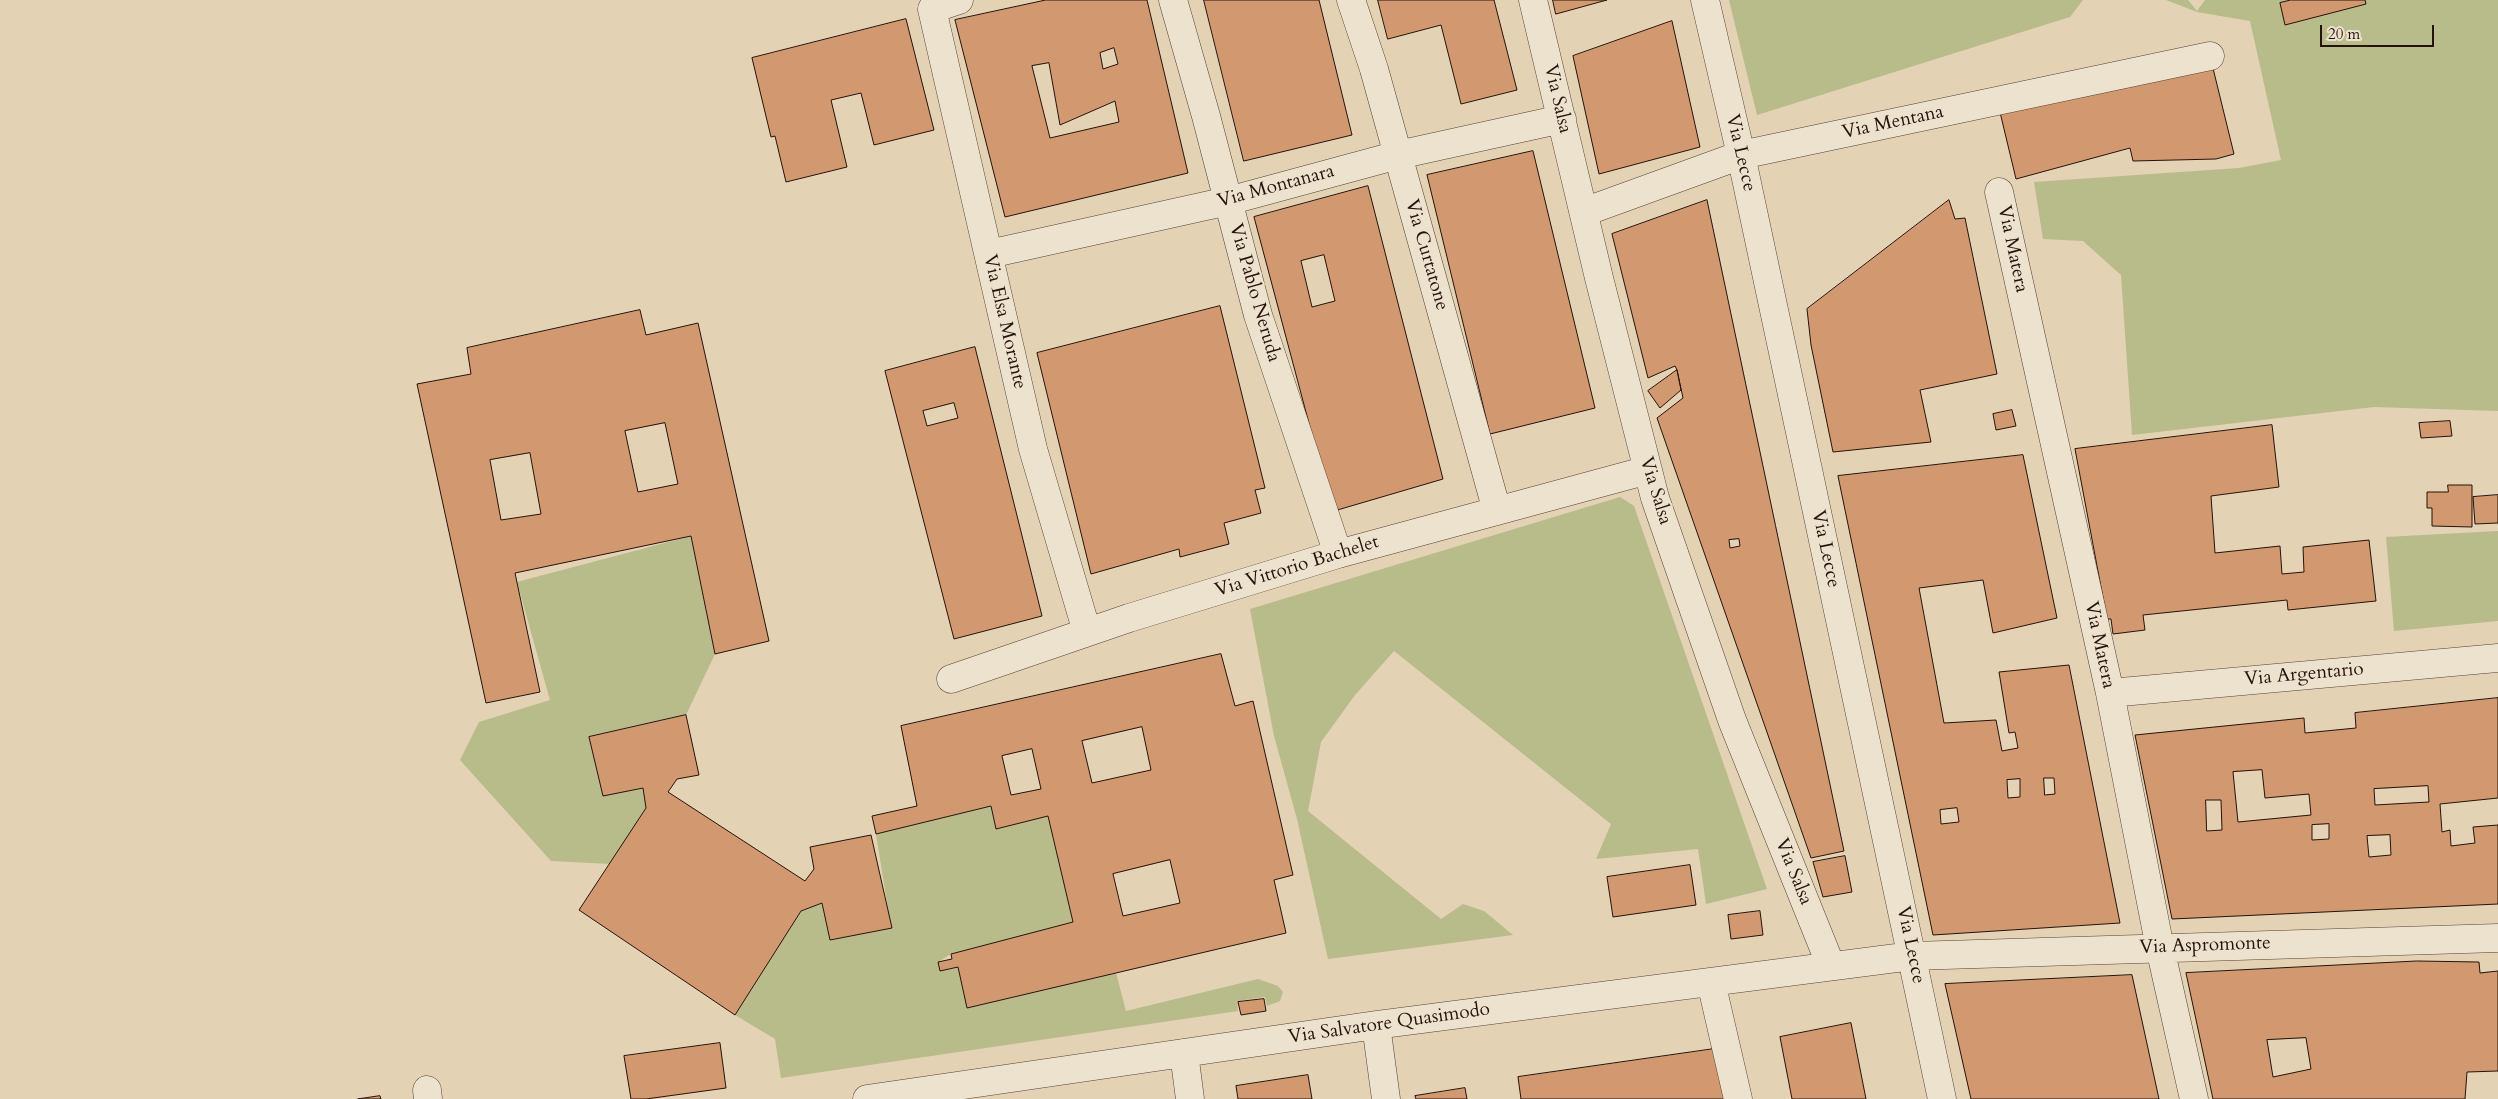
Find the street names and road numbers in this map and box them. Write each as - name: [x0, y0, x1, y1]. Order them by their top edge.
- street label: Via Salsa: [1538, 62, 1576, 136]
- street label: Via Mentana: [1840, 101, 1946, 145]
- street label: Via Lecce: [1720, 112, 1760, 194]
- street label: Via Montanara: [1215, 160, 1337, 214]
- street label: Via Curtatone: [1399, 197, 1453, 313]
- street label: Via Matera: [1992, 203, 2032, 295]
- street label: Via Pablo Neruda: [1223, 221, 1285, 365]
- street label: Via Elsa Morante: [977, 252, 1031, 392]
- street label: Via Salsa: [1634, 454, 1676, 528]
- street label: Via Lecce: [1806, 508, 1844, 590]
- street label: Via Vittorio Bachelet: [1212, 531, 1382, 603]
- street label: Via Matera: [2079, 599, 2119, 691]
- street label: Via Argentario: [2243, 658, 2365, 692]
- street label: Via Salsa: [1769, 835, 1817, 909]
- street label: Via Lecce: [1891, 904, 1929, 986]
- street label: Via Aspromonte: [2139, 932, 2271, 960]
- street label: Via Salvatore Quasimodo: [1287, 999, 1491, 1049]

